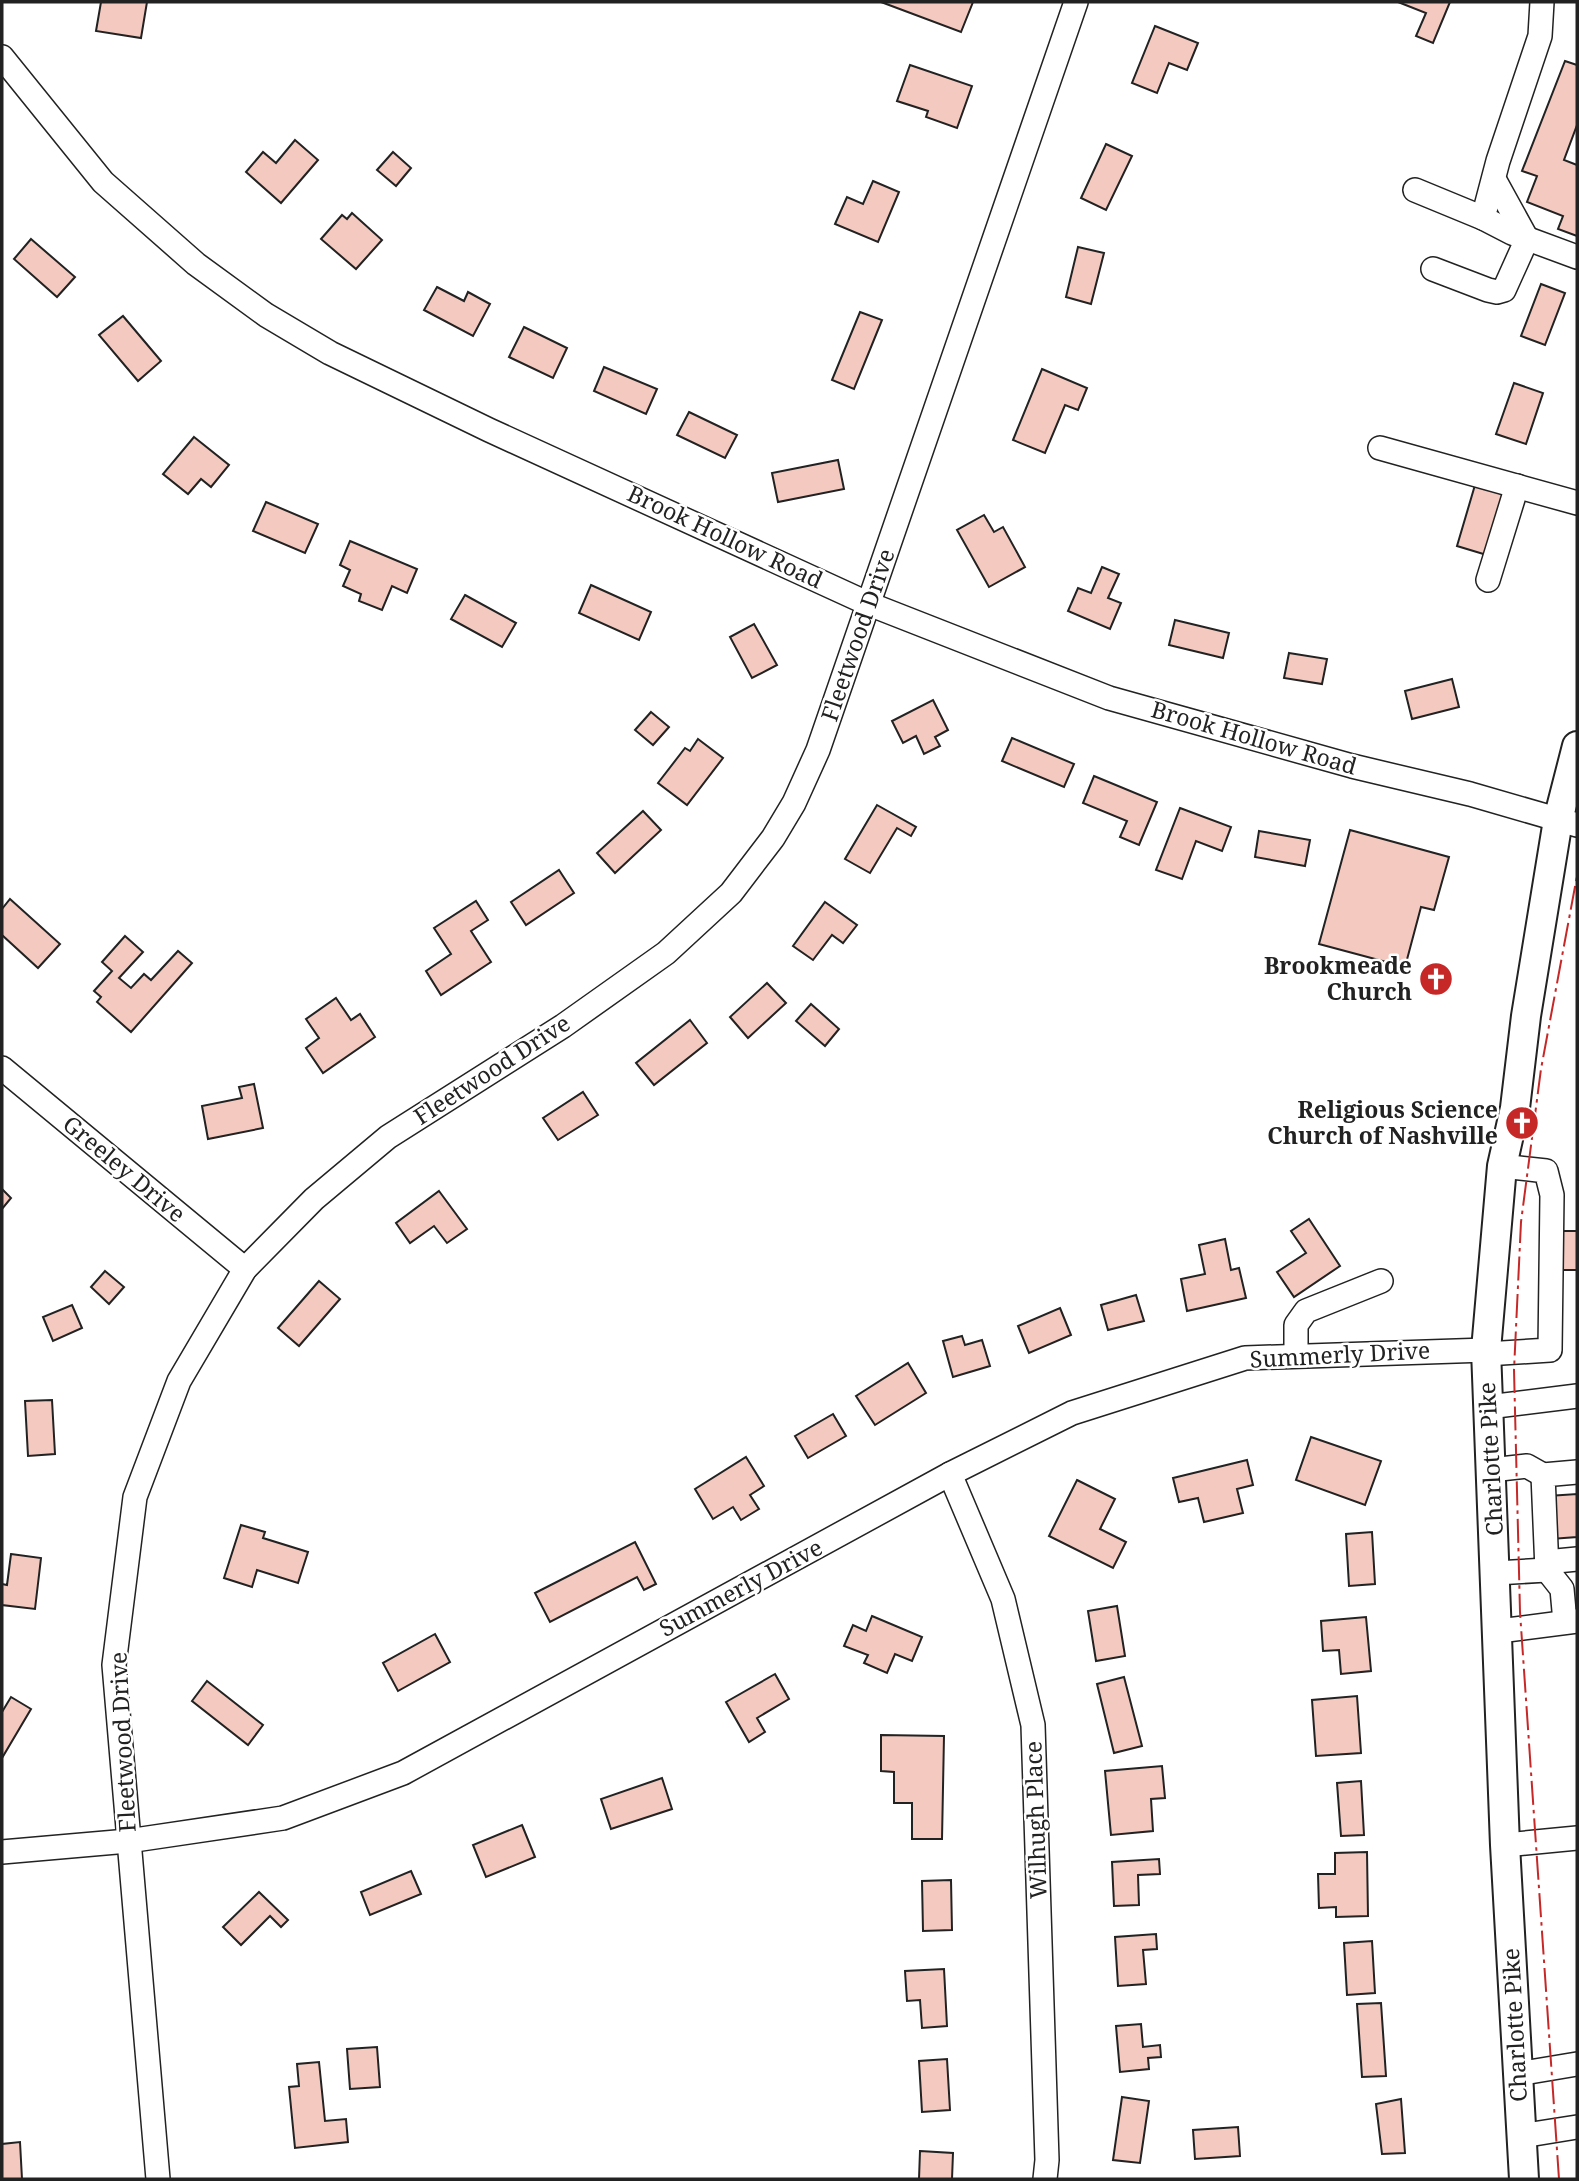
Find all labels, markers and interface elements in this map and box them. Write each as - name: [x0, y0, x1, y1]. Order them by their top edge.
- street label: Brook Hollow Road: [623, 477, 828, 595]
- street label: Fleetwood Drive: [813, 544, 902, 725]
- street label: Brook Hollow Road: [1148, 692, 1361, 782]
- place label: Brookmeade Church: [1264, 949, 1412, 1007]
- church icon: Brookmeade Church: [1417, 960, 1455, 998]
- street label: Fleetwood Drive: [407, 1007, 576, 1132]
- place label: Religious Science Church of Nashville: [1267, 1093, 1498, 1151]
- church icon: Religious Science Church of Nashville: [1503, 1104, 1541, 1142]
- street label: Greeley Drive: [57, 1108, 193, 1229]
- street label: Summerly Drive: [1249, 1333, 1431, 1375]
- street label: Charlotte Pike: [1470, 1381, 1510, 1537]
- street label: Summerly Drive: [653, 1531, 828, 1644]
- street label: Fleetwood Drive: [101, 1651, 143, 1833]
- street label: Wilhugh Place: [1016, 1740, 1054, 1900]
- street label: Charlotte Pike: [1494, 1947, 1534, 2103]

